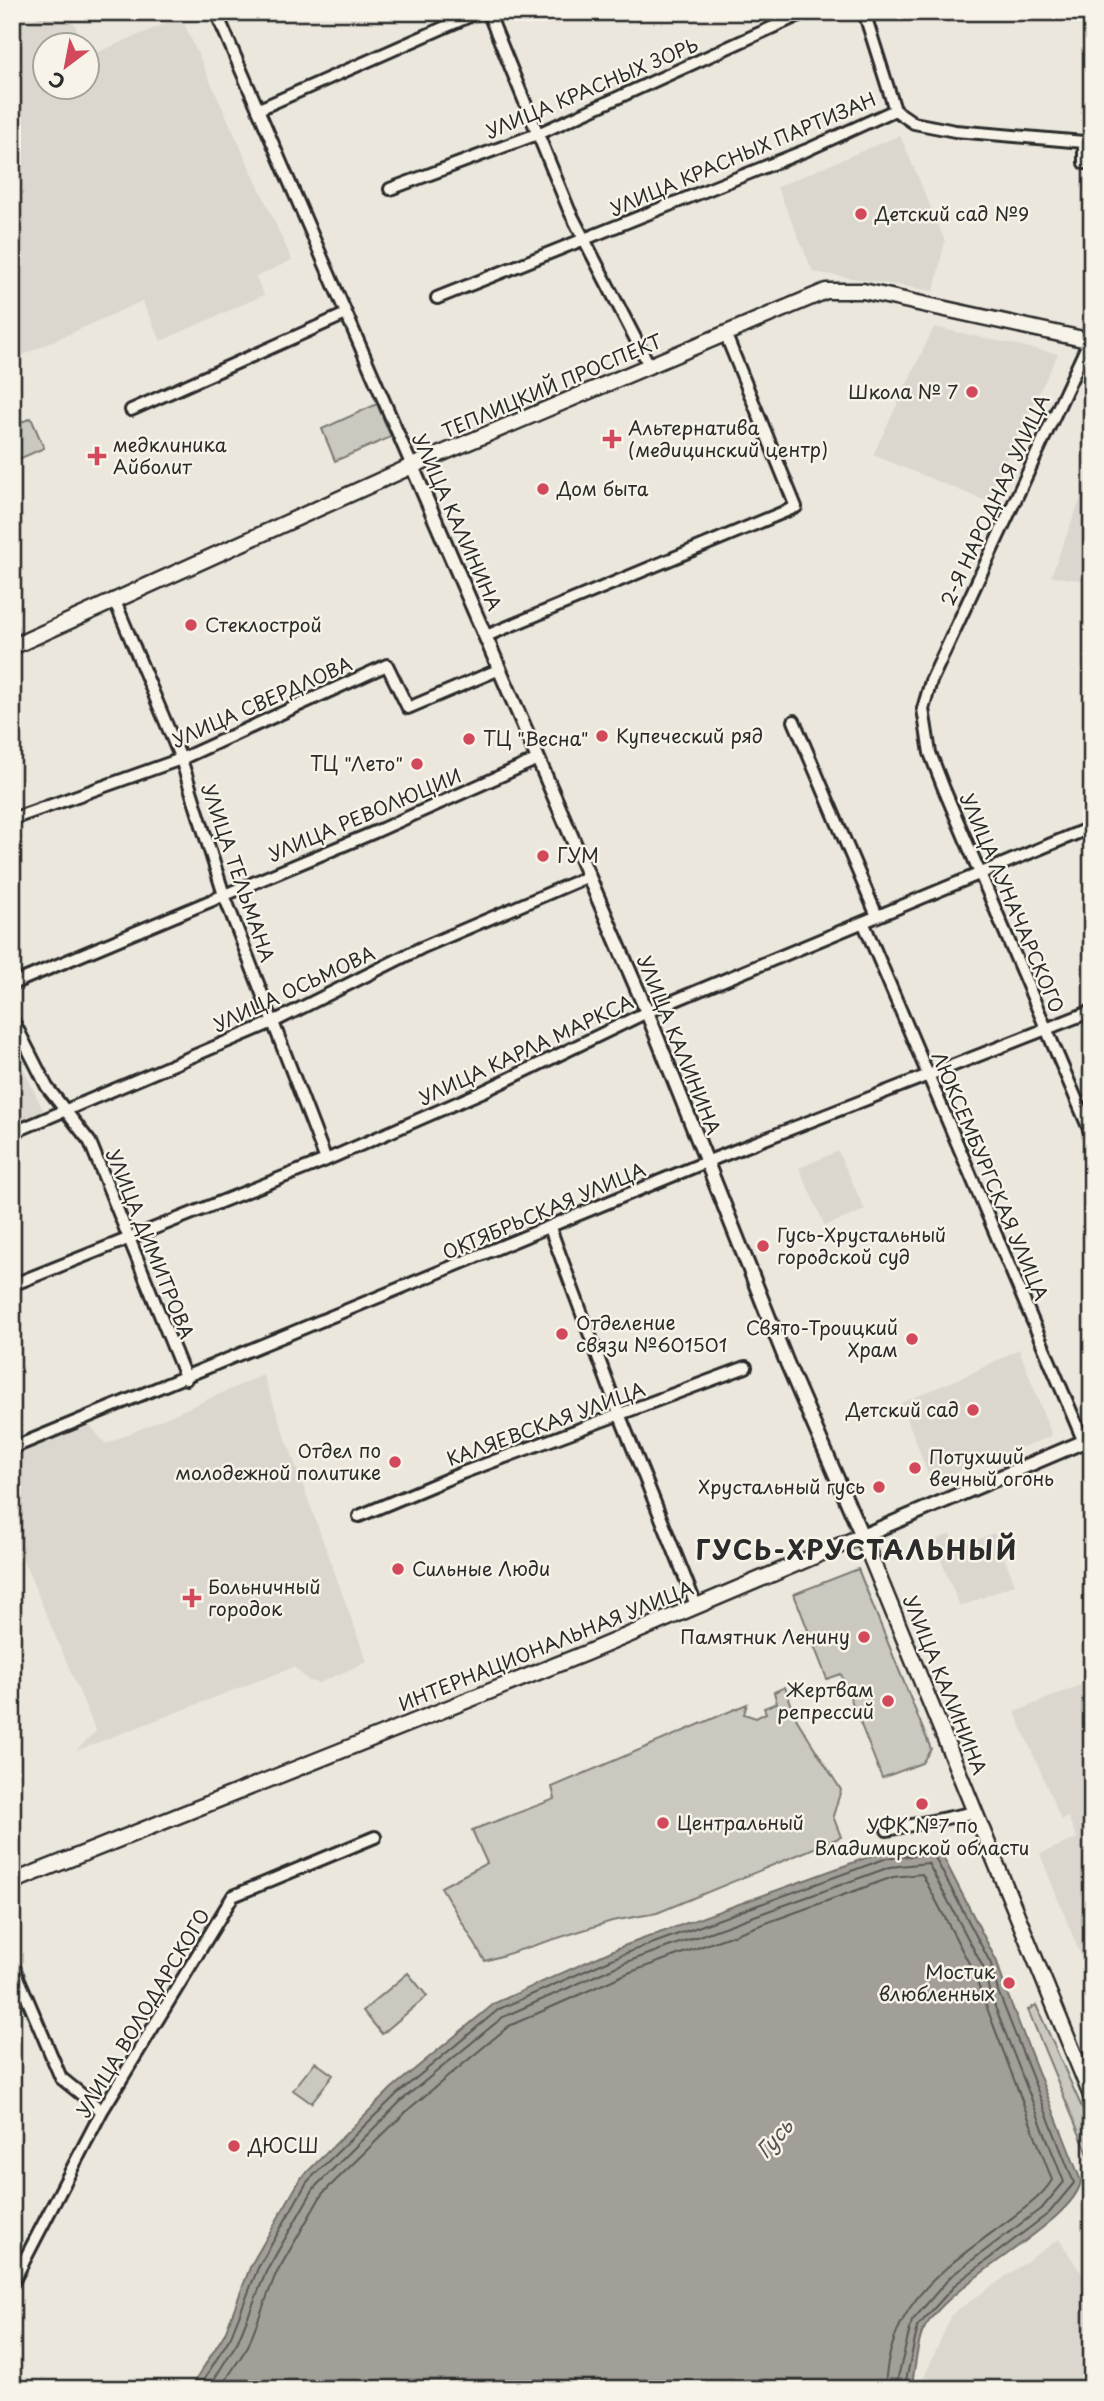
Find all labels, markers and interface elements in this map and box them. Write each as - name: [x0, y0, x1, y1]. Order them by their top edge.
- street label: УЛИЦА КРАСНЫХ ЗОРЬ: [481, 30, 702, 145]
- north arrow: [32, 32, 102, 102]
- text: С: [43, 66, 70, 97]
- street label: УЛИЦА КРАСНЫХ ПАРТИЗАН: [605, 84, 880, 222]
- place label: Детский сад №9: [874, 199, 1029, 227]
- marker: Детский сад №9: [853, 206, 869, 222]
- street label: ТЕПЛИЦКИЙ ПРОСПЕКТ: [437, 326, 666, 444]
- place label: Школа № 7: [848, 377, 958, 405]
- marker: Школа № 7: [964, 384, 980, 400]
- street label: 2-Я НАРОДНАЯ УЛИЦА: [933, 389, 1055, 610]
- place label: Альтернатива (медицинский центр): [628, 413, 828, 463]
- street label: УЛИЦА КАЛИНИНА: [406, 429, 510, 615]
- marker: Альтернатива (медицинский центр): [602, 429, 622, 449]
- place label: медклиника Айболит: [113, 430, 227, 480]
- marker: медклиника Айболит: [87, 446, 107, 466]
- place label: Дом быта: [556, 474, 649, 502]
- marker: Дом быта: [535, 481, 551, 497]
- place label: Стеклострой: [205, 610, 322, 638]
- marker: Стеклострой: [183, 617, 199, 633]
- street label: УЛИЦА СВЕРДЛОВА: [167, 649, 356, 753]
- place label: Купеческий ряд: [616, 721, 763, 749]
- place label: ТЦ "Весна": [483, 724, 589, 752]
- marker: Купеческий ряд: [594, 728, 610, 744]
- marker: ТЦ "Весна": [461, 731, 477, 747]
- place label: ТЦ "Лето": [310, 749, 403, 777]
- marker: ТЦ "Лето": [409, 756, 425, 772]
- street label: УЛИЦА РЕВОЛЮЦИИ: [264, 761, 466, 867]
- street label: УЛИЦА ТЕЛЬМАНА: [195, 780, 283, 965]
- street label: УЛИЦА ЛУНАЧАРСКОГО: [954, 789, 1072, 1017]
- place label: ГУМ: [557, 841, 599, 869]
- marker: ГУМ: [535, 848, 551, 864]
- street label: УЛИЦА ОСЬМОВА: [208, 938, 379, 1038]
- street label: УЛИЦА КАЛИНИНА: [631, 951, 729, 1139]
- street label: УЛИЦА КАРЛА МАРКСА: [414, 987, 637, 1111]
- street label: ЛЮКСЕМБУРГСКАЯ УЛИЦА: [926, 1047, 1056, 1304]
- street label: УЛИЦА ДИМИТРОВА: [100, 1144, 202, 1343]
- street label: ОКТЯБРЬСКАЯ УЛИЦА: [438, 1155, 649, 1266]
- place label: Гусь-Хрустальный городской суд: [777, 1220, 946, 1270]
- marker: Гусь-Хрустальный городской суд: [755, 1238, 771, 1254]
- place label: Отделение связи №601501: [576, 1308, 727, 1358]
- place label: Свято-Троицкий Храм: [746, 1313, 898, 1363]
- marker: Отделение связи №601501: [554, 1326, 570, 1342]
- marker: Свято-Троицкий Храм: [904, 1331, 920, 1347]
- street label: КАЛЯЕВСКАЯ УЛИЦА: [443, 1374, 649, 1472]
- place label: Детский сад: [845, 1395, 959, 1423]
- marker: Детский сад: [965, 1402, 981, 1418]
- place label: Отдел по молодежной политике: [175, 1436, 381, 1486]
- place label: Потухший вечный огонь: [929, 1442, 1054, 1492]
- marker: Отдел по молодежной политике: [387, 1454, 403, 1470]
- marker: Потухший вечный огонь: [907, 1460, 923, 1476]
- place label: Хрустальный гусь: [698, 1472, 865, 1500]
- marker: Хрустальный гусь: [871, 1479, 887, 1495]
- district label: ГУСЬ-ХРУСТАЛЬНЫЙ: [696, 1530, 1018, 1569]
- place label: Сильные Люди: [412, 1554, 550, 1582]
- marker: Сильные Люди: [390, 1561, 406, 1577]
- place label: Больничный городок: [208, 1572, 321, 1622]
- street label: ИНТЕРНАЦИОНАЛЬНАЯ УЛИЦА: [394, 1573, 697, 1717]
- marker: Больничный городок: [182, 1588, 202, 1608]
- street label: УЛИЦА КАЛИНИНА: [897, 1591, 995, 1779]
- place label: Памятник Ленину: [680, 1622, 850, 1650]
- marker: Памятник Ленину: [856, 1629, 872, 1645]
- place label: Жертвам репрессий: [777, 1675, 874, 1725]
- marker: Жертвам репрессий: [880, 1693, 896, 1709]
- marker: УФК №7 по Владимирской области: [914, 1796, 930, 1812]
- place label: Центральный: [677, 1808, 804, 1836]
- place label: УФК №7 по Владимирской области: [815, 1811, 1029, 1861]
- marker: Центральный: [655, 1815, 671, 1831]
- street label: УЛИЦА ВОЛОДАРСКОГО: [69, 1903, 216, 2122]
- place label: Мостик влюбленных: [879, 1957, 996, 2007]
- marker: Мостик влюбленных: [1001, 1975, 1017, 1991]
- water label: Гусь: [747, 2110, 800, 2164]
- place label: ДЮСШ: [247, 2131, 319, 2159]
- marker: ДЮСШ: [226, 2138, 242, 2154]

